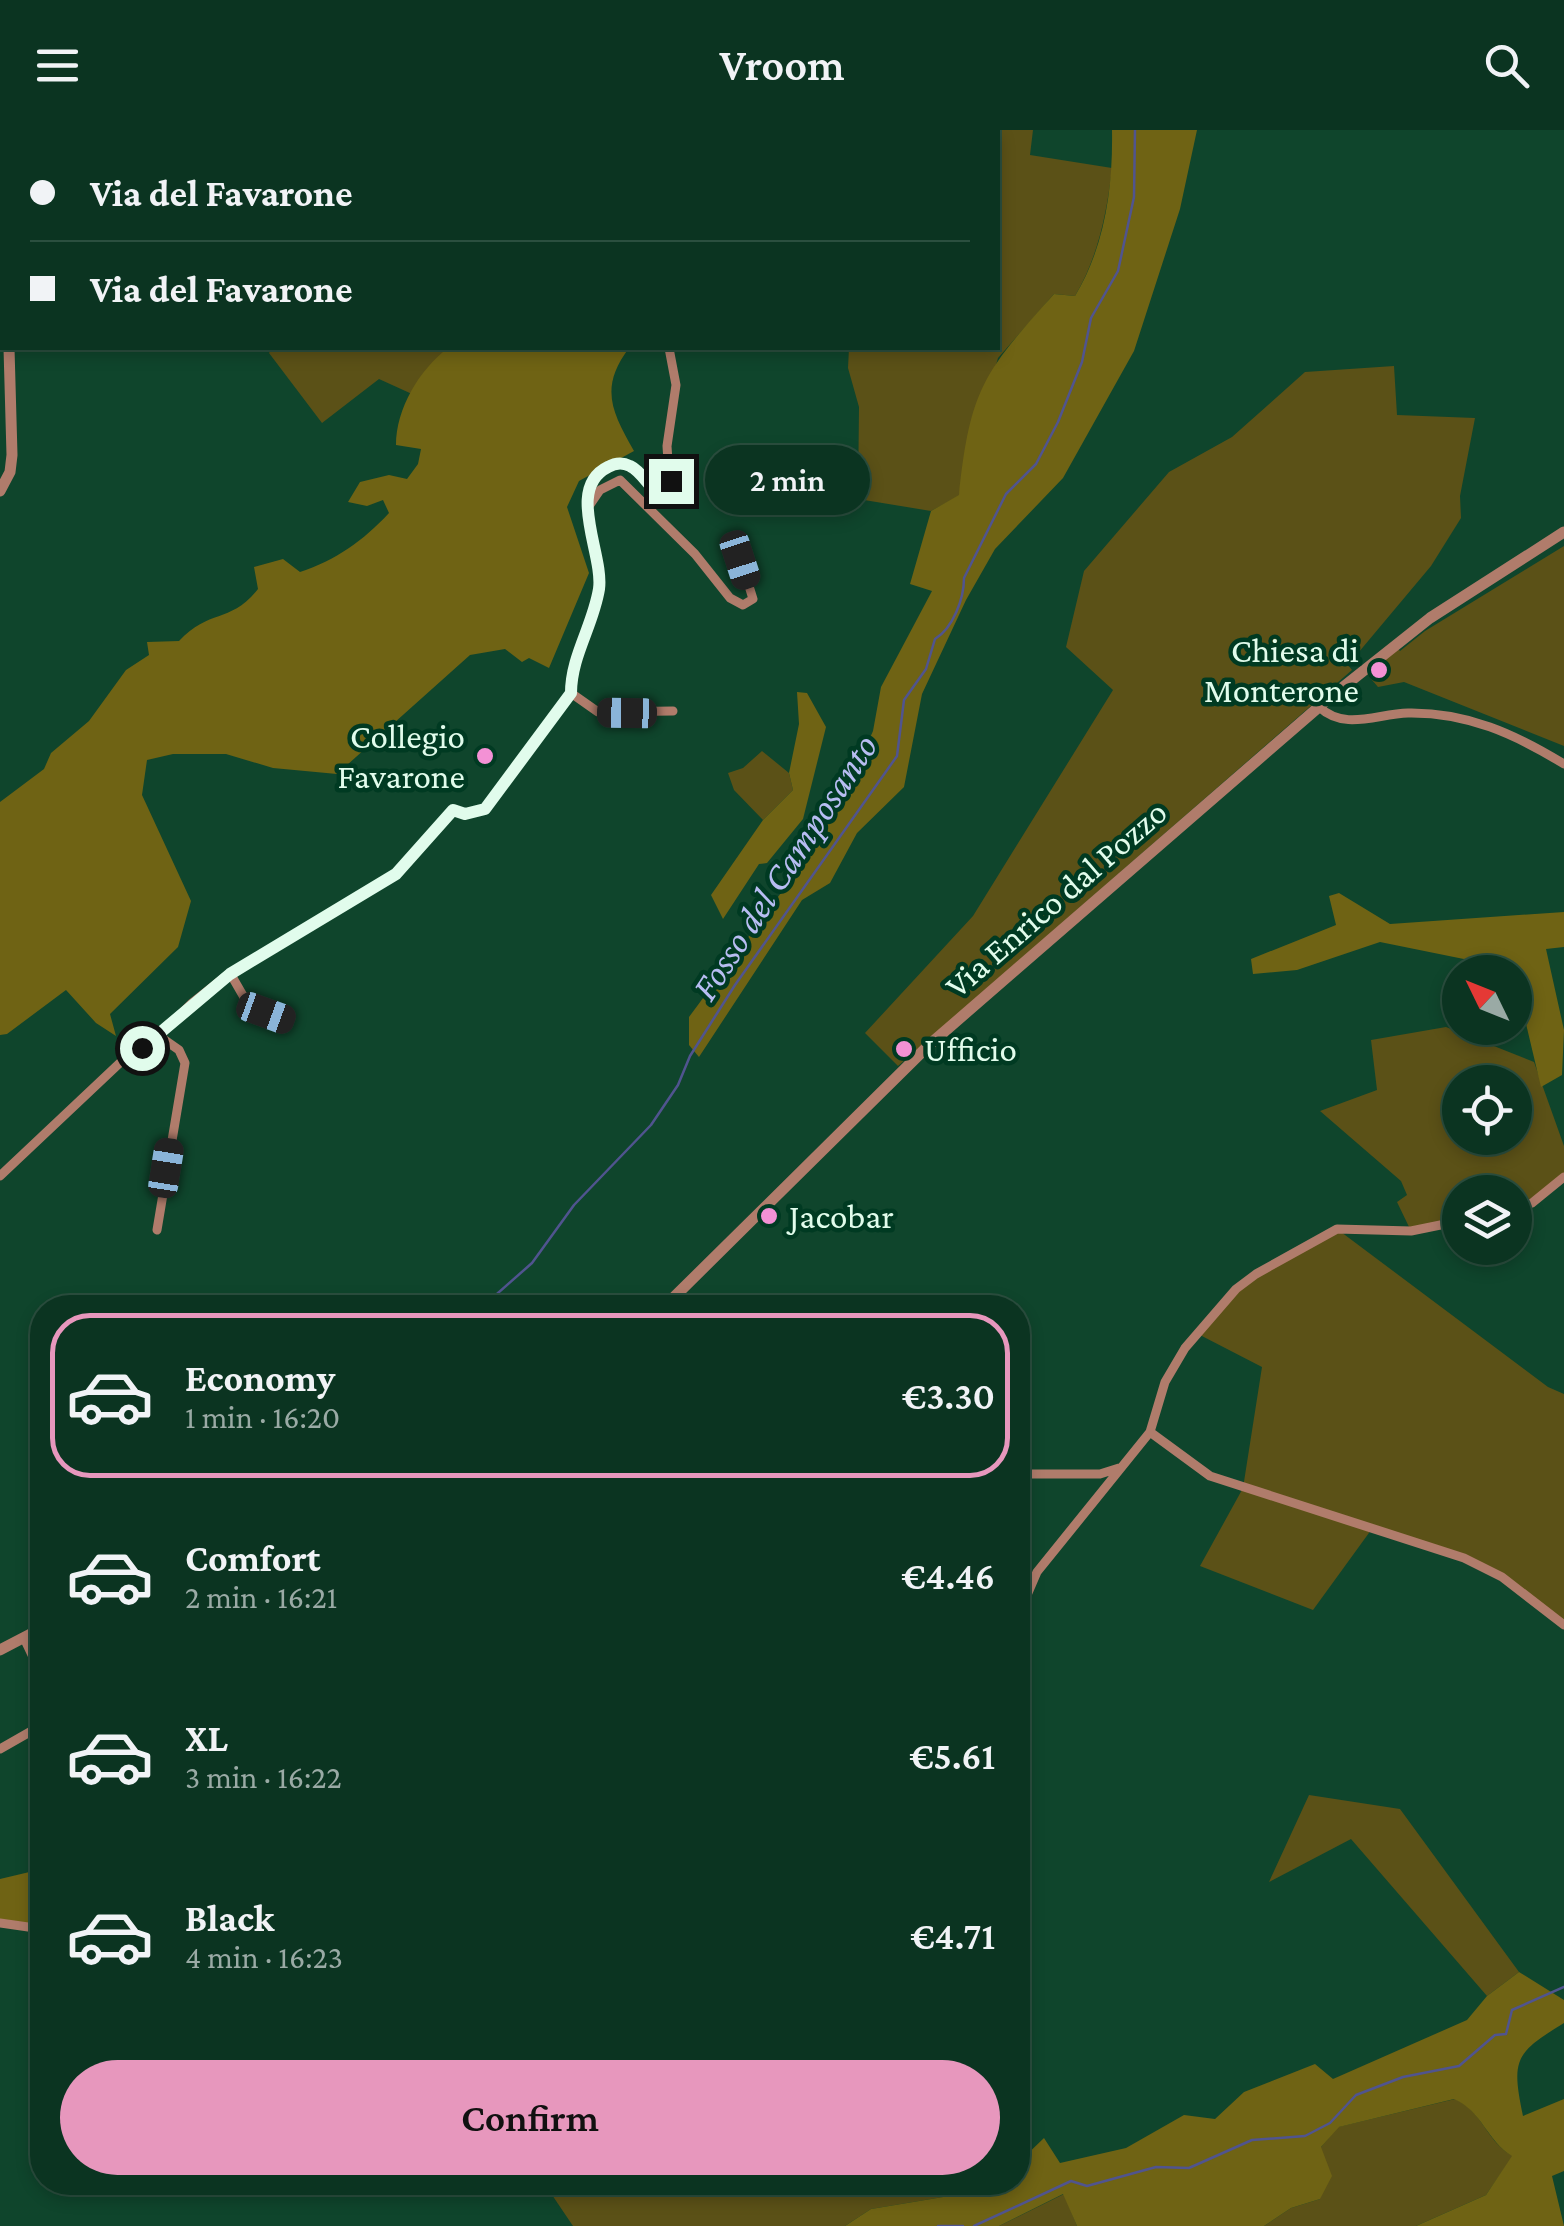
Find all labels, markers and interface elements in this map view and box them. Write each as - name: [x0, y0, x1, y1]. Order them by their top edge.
- icon: menu: [30, 38, 85, 93]
- icon: search: [1479, 38, 1534, 93]
- text: Vroom: [719, 40, 845, 90]
- text: Via del Favarone: [90, 172, 353, 214]
- text: Via del Favarone: [90, 268, 353, 310]
- callout: 2 min: [706, 446, 871, 516]
- route end: [649, 459, 694, 504]
- text: 2 min: [750, 462, 825, 498]
- car: [716, 527, 764, 593]
- place label: Chiesa di Monterone: [1204, 631, 1359, 710]
- marker: Chiesa di Monterone: [1368, 659, 1390, 681]
- car: [597, 697, 657, 729]
- place label: Collegio Favarone: [337, 717, 465, 796]
- water label: Fosso del Camposanto: [682, 726, 886, 1008]
- marker: Collegio Favarone: [474, 745, 496, 767]
- street label: Via Enrico dal Pozzo: [937, 792, 1175, 1006]
- north arrow: [1442, 955, 1532, 1045]
- map controls: [1442, 955, 1532, 1265]
- car: [233, 989, 299, 1037]
- route start: [120, 1026, 165, 1071]
- place label: Ufficio: [924, 1030, 1017, 1069]
- marker: Ufficio: [893, 1038, 915, 1060]
- button: locate: [1442, 1065, 1532, 1155]
- car: [146, 1136, 186, 1200]
- button: layers: [1442, 1175, 1532, 1265]
- place label: Jacobar: [786, 1197, 894, 1236]
- marker: Jacobar: [758, 1205, 780, 1227]
- icon: car: [65, 1351, 155, 1441]
- text: Economy: [185, 1357, 335, 1399]
- text: €3.30: [902, 1375, 995, 1417]
- text: 1 min · 16:20: [185, 1399, 340, 1435]
- icon: car: [65, 1531, 155, 1621]
- text: Comfort: [185, 1537, 321, 1579]
- text: €4.46: [901, 1555, 995, 1597]
- text: 2 min · 16:21: [185, 1579, 337, 1615]
- icon: car: [65, 1711, 155, 1801]
- text: XL: [185, 1717, 228, 1759]
- text: €5.61: [909, 1735, 995, 1777]
- text: 3 min · 16:22: [185, 1759, 342, 1795]
- icon: car: [65, 1891, 155, 1981]
- text: Black: [185, 1897, 274, 1939]
- text: €4.71: [910, 1915, 995, 1957]
- text: 4 min · 16:23: [185, 1939, 343, 1975]
- button: Confirm: [60, 2060, 1000, 2175]

